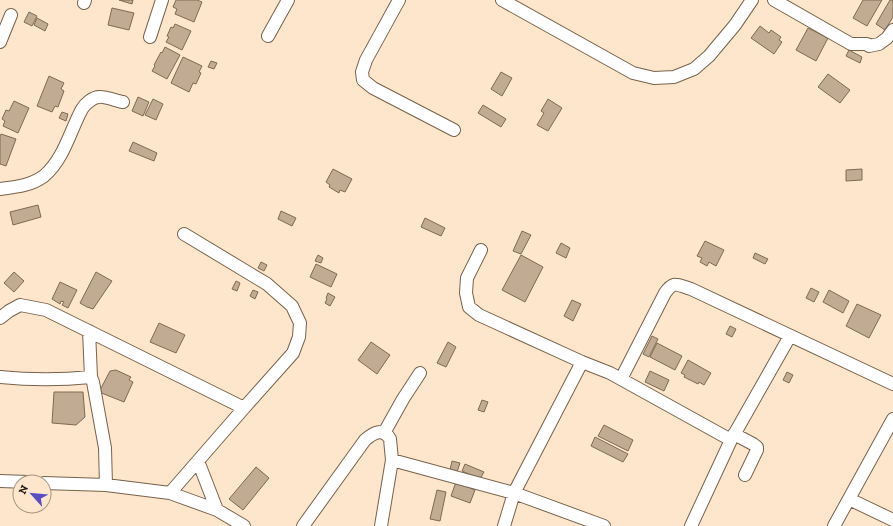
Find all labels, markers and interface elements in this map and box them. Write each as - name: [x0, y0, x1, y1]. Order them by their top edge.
- north arrow: [12, 474, 52, 514]
- text: N: [16, 482, 32, 496]

